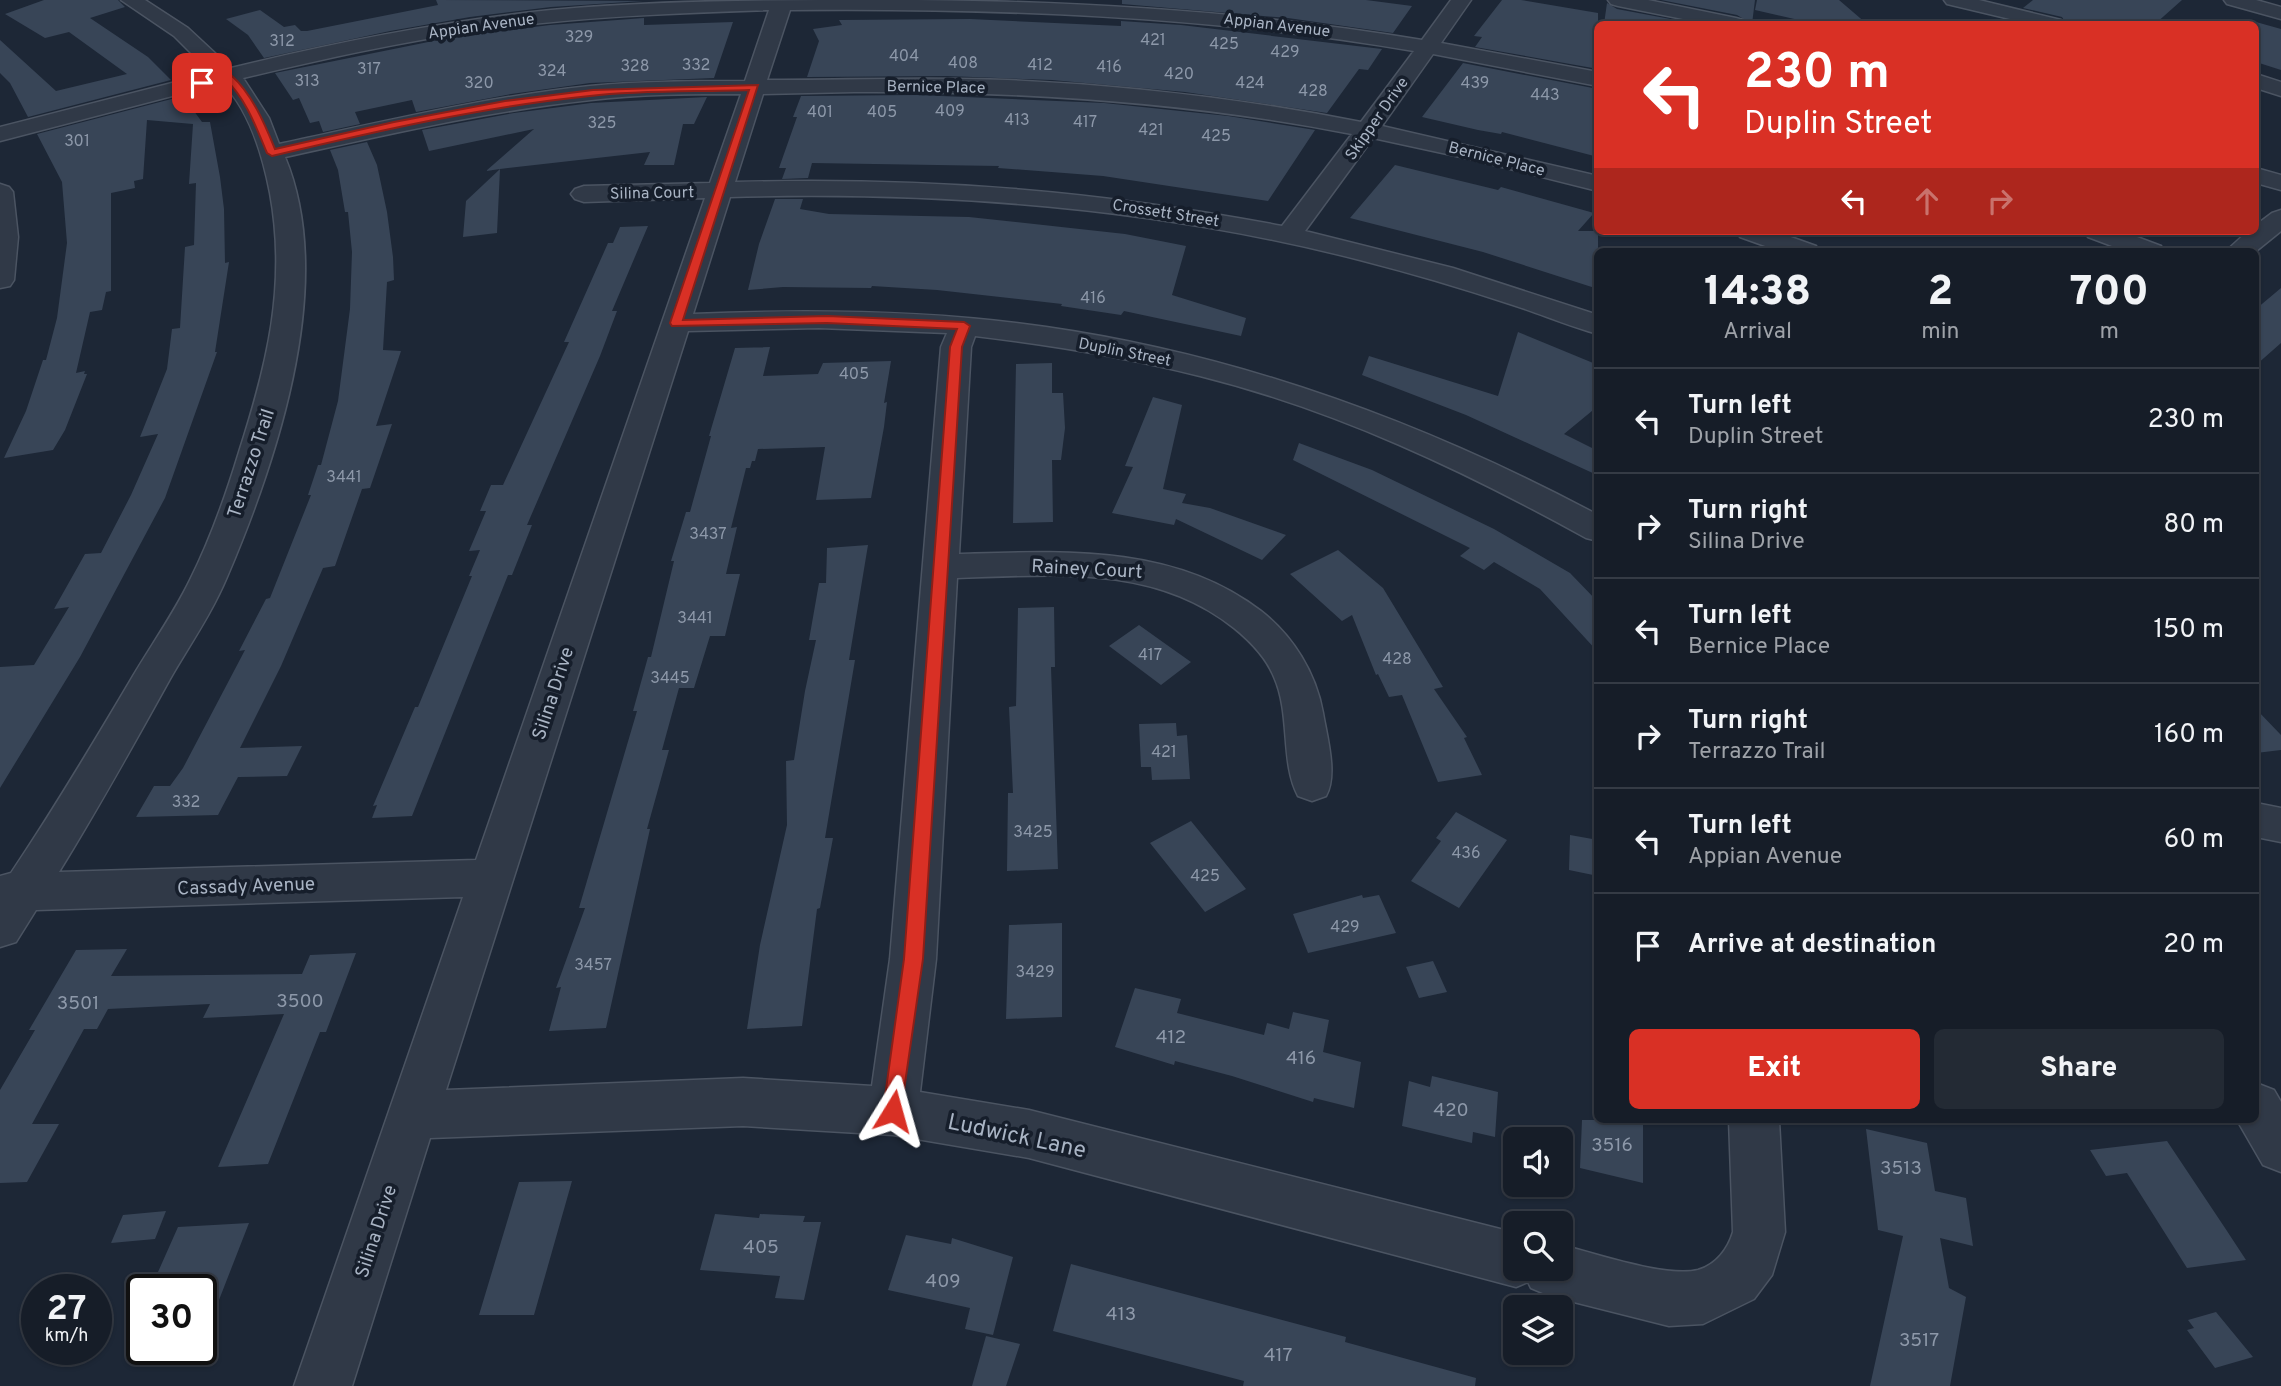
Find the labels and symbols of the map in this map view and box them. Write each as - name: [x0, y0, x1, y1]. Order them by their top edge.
- street label: Appian Avenue: [427, 10, 536, 44]
- street label: Appian Avenue: [1222, 10, 1331, 42]
- house number: 329: [565, 28, 593, 48]
- house number: 421: [1140, 31, 1166, 51]
- house number: 312: [269, 32, 295, 52]
- house number: 425: [1209, 35, 1239, 55]
- house number: 429: [1270, 43, 1300, 63]
- house number: 404: [889, 47, 919, 67]
- pin: [172, 53, 232, 113]
- house number: 408: [948, 54, 978, 74]
- house number: 332: [682, 56, 710, 76]
- house number: 412: [1027, 56, 1053, 76]
- house number: 328: [621, 57, 649, 77]
- house number: 416: [1096, 58, 1122, 78]
- house number: 317: [357, 60, 381, 80]
- house number: 324: [538, 62, 566, 82]
- house number: 420: [1164, 65, 1194, 85]
- house number: 313: [294, 72, 320, 92]
- house number: 320: [464, 74, 494, 94]
- house number: 424: [1235, 74, 1265, 94]
- street label: Skipper Drive: [1342, 74, 1414, 165]
- house number: 439: [1461, 74, 1489, 94]
- street label: Bernice Place: [886, 77, 986, 99]
- house number: 428: [1298, 82, 1328, 102]
- house number: 443: [1530, 86, 1560, 106]
- house number: 409: [935, 102, 965, 122]
- house number: 401: [807, 103, 833, 123]
- house number: 405: [867, 103, 897, 123]
- house number: 413: [1004, 111, 1030, 131]
- house number: 417: [1073, 113, 1097, 133]
- house number: 325: [587, 114, 617, 134]
- house number: 421: [1138, 121, 1164, 141]
- house number: 425: [1201, 127, 1231, 147]
- house number: 301: [64, 132, 90, 152]
- street label: Bernice Place: [1446, 138, 1547, 182]
- street label: Silina Court: [610, 183, 694, 205]
- street label: Crossett Street: [1111, 196, 1221, 232]
- house number: 416: [1080, 289, 1106, 309]
- street label: Duplin Street: [1076, 334, 1173, 372]
- house number: 405: [839, 365, 869, 385]
- street label: Terrazzo Trail: [223, 406, 281, 521]
- house number: 3441: [326, 468, 362, 488]
- house number: 3437: [689, 525, 727, 545]
- street label: Rainey Court: [1031, 555, 1143, 585]
- house number: 3441: [677, 609, 713, 629]
- street label: Silina Drive: [528, 644, 580, 743]
- house number: 417: [1138, 646, 1162, 666]
- house number: 428: [1382, 650, 1412, 670]
- house number: 3445: [650, 669, 690, 689]
- house number: 421: [1151, 743, 1177, 763]
- house number: 332: [172, 793, 200, 813]
- house number: 3425: [1013, 823, 1053, 843]
- house number: 436: [1451, 844, 1481, 864]
- house number: 425: [1190, 867, 1220, 887]
- street label: Cassady Avenue: [177, 873, 316, 901]
- house number: 429: [1330, 918, 1360, 938]
- house number: 3457: [574, 956, 612, 976]
- house number: 3429: [1016, 963, 1054, 983]
- house number: 3500: [276, 990, 324, 1014]
- house number: 3501: [57, 992, 99, 1016]
- house number: 412: [1156, 1026, 1186, 1050]
- house number: 416: [1286, 1047, 1316, 1071]
- position arrow: [856, 1074, 930, 1148]
- house number: 420: [1433, 1099, 1469, 1123]
- street label: Ludwick Lane: [945, 1109, 1088, 1166]
- house number: 3516: [1591, 1134, 1633, 1158]
- house number: 3513: [1880, 1157, 1922, 1181]
- street label: Silina Drive: [351, 1182, 403, 1281]
- house number: 405: [743, 1236, 779, 1260]
- house number: 409: [925, 1270, 961, 1294]
- speed limit sign: 30: [126, 1274, 217, 1365]
- house number: 413: [1106, 1303, 1136, 1327]
- house number: 3517: [1899, 1329, 1939, 1353]
- house number: 417: [1264, 1344, 1292, 1368]

